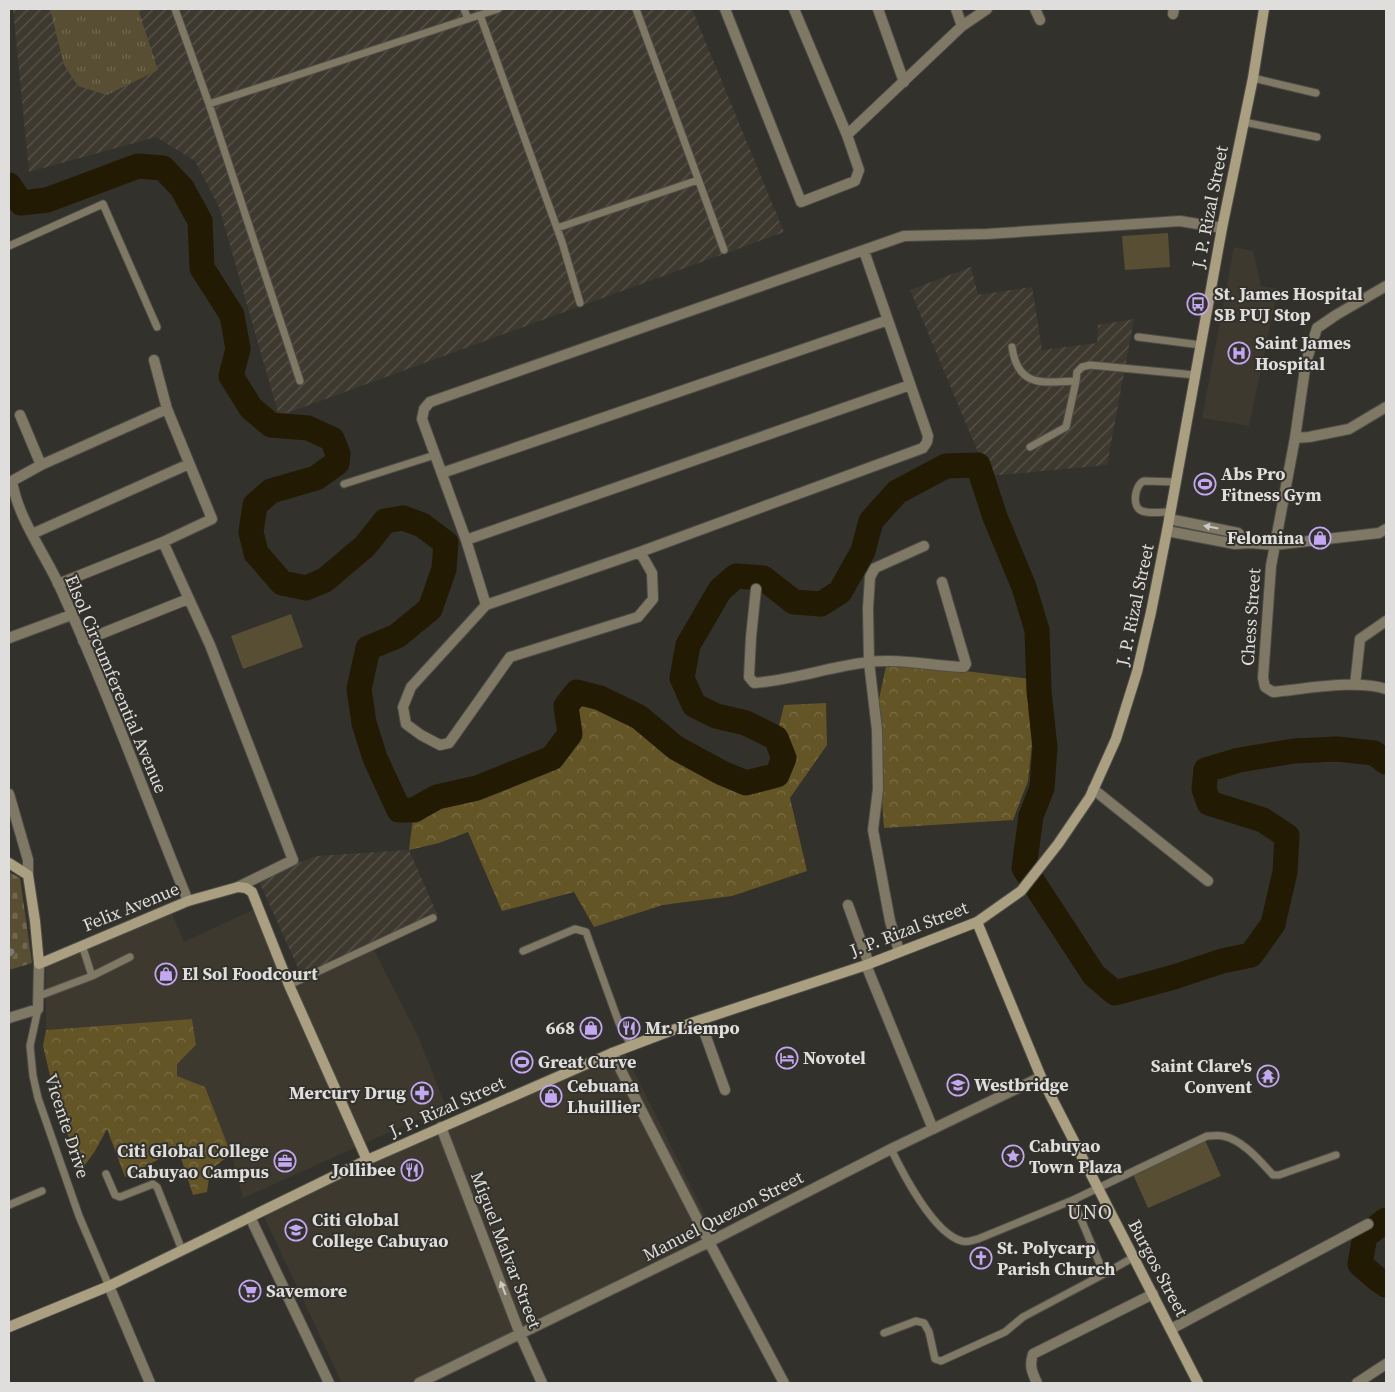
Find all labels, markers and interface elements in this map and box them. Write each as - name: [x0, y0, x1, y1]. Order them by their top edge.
- street label: J. P. Rizal Street: [1185, 143, 1234, 271]
- place label: St. James Hospital SB PUJ Stop: [1214, 281, 1363, 327]
- bus stop icon: St. James Hospital SB PUJ Stop: [1186, 292, 1210, 316]
- place label: Saint James Hospital: [1255, 330, 1351, 376]
- hospital icon: Saint James Hospital: [1227, 341, 1251, 365]
- place label: Abs Pro Fitness Gym: [1221, 461, 1322, 507]
- sports icon: Abs Pro Fitness Gym: [1193, 472, 1217, 496]
- one-way arrow: [1202, 523, 1218, 531]
- place label: Felomina: [1227, 525, 1304, 550]
- shop icon: Felomina: [1308, 526, 1332, 550]
- street label: J. P. Rizal Street: [1109, 541, 1160, 669]
- street label: Chess Street: [1235, 567, 1266, 667]
- street label: Elsol Circumferential Avenue: [59, 571, 174, 797]
- street label: Felix Avenue: [79, 876, 183, 937]
- street label: J. P. Rizal Street: [845, 895, 971, 963]
- place label: El Sol Foodcourt: [182, 961, 318, 986]
- shop icon: El Sol Foodcourt: [154, 962, 178, 986]
- place label: 668: [546, 1015, 575, 1040]
- place label: Mr. Liempo: [645, 1015, 740, 1040]
- shop icon: 668: [579, 1016, 603, 1040]
- restaurant icon: Mr. Liempo: [617, 1016, 641, 1040]
- place label: Novotel: [803, 1045, 866, 1070]
- hotel icon: Novotel: [775, 1046, 799, 1070]
- place label: Great Curve: [538, 1049, 636, 1074]
- sports icon: Great Curve: [510, 1050, 534, 1074]
- place label: Saint Clare's Convent: [1151, 1053, 1253, 1099]
- temple icon: Saint Clare's Convent: [1256, 1064, 1280, 1088]
- street label: Vicente Drive: [39, 1070, 96, 1181]
- street label: J. P. Rizal Street: [384, 1070, 509, 1144]
- place label: Westbridge: [974, 1072, 1069, 1097]
- place label: Cebuana Lhuillier: [567, 1073, 641, 1119]
- school or university icon: Westbridge: [946, 1073, 970, 1097]
- place label: Mercury Drug: [289, 1080, 406, 1105]
- pharmacy icon: Mercury Drug: [410, 1081, 434, 1105]
- shop icon: Cebuana Lhuillier: [539, 1084, 563, 1108]
- place label: Cabuyao Town Plaza: [1029, 1133, 1123, 1179]
- place label: Citi Global College Cabuyao Campus: [117, 1138, 269, 1184]
- place icon: Cabuyao Town Plaza: [1001, 1144, 1025, 1168]
- office icon: Citi Global College Cabuyao Campus: [273, 1149, 297, 1173]
- place label: Jollibee: [331, 1157, 396, 1182]
- restaurant icon: Jollibee: [400, 1158, 424, 1182]
- street label: Manuel Quezon Street: [638, 1164, 807, 1267]
- street label: Miguel Malvar Street: [465, 1168, 548, 1332]
- district label: UNO: [1067, 1198, 1113, 1226]
- place label: Citi Global College Cabuyao: [312, 1207, 448, 1253]
- street label: Burgos Street: [1122, 1215, 1195, 1321]
- school or university icon: Citi Global College Cabuyao: [284, 1218, 308, 1242]
- place label: St. Polycarp Parish Church: [997, 1235, 1115, 1281]
- church icon: St. Polycarp Parish Church: [969, 1246, 993, 1270]
- place label: Savemore: [266, 1278, 347, 1303]
- supermarket icon: Savemore: [238, 1279, 262, 1303]
- one-way arrow: [499, 1280, 507, 1295]

